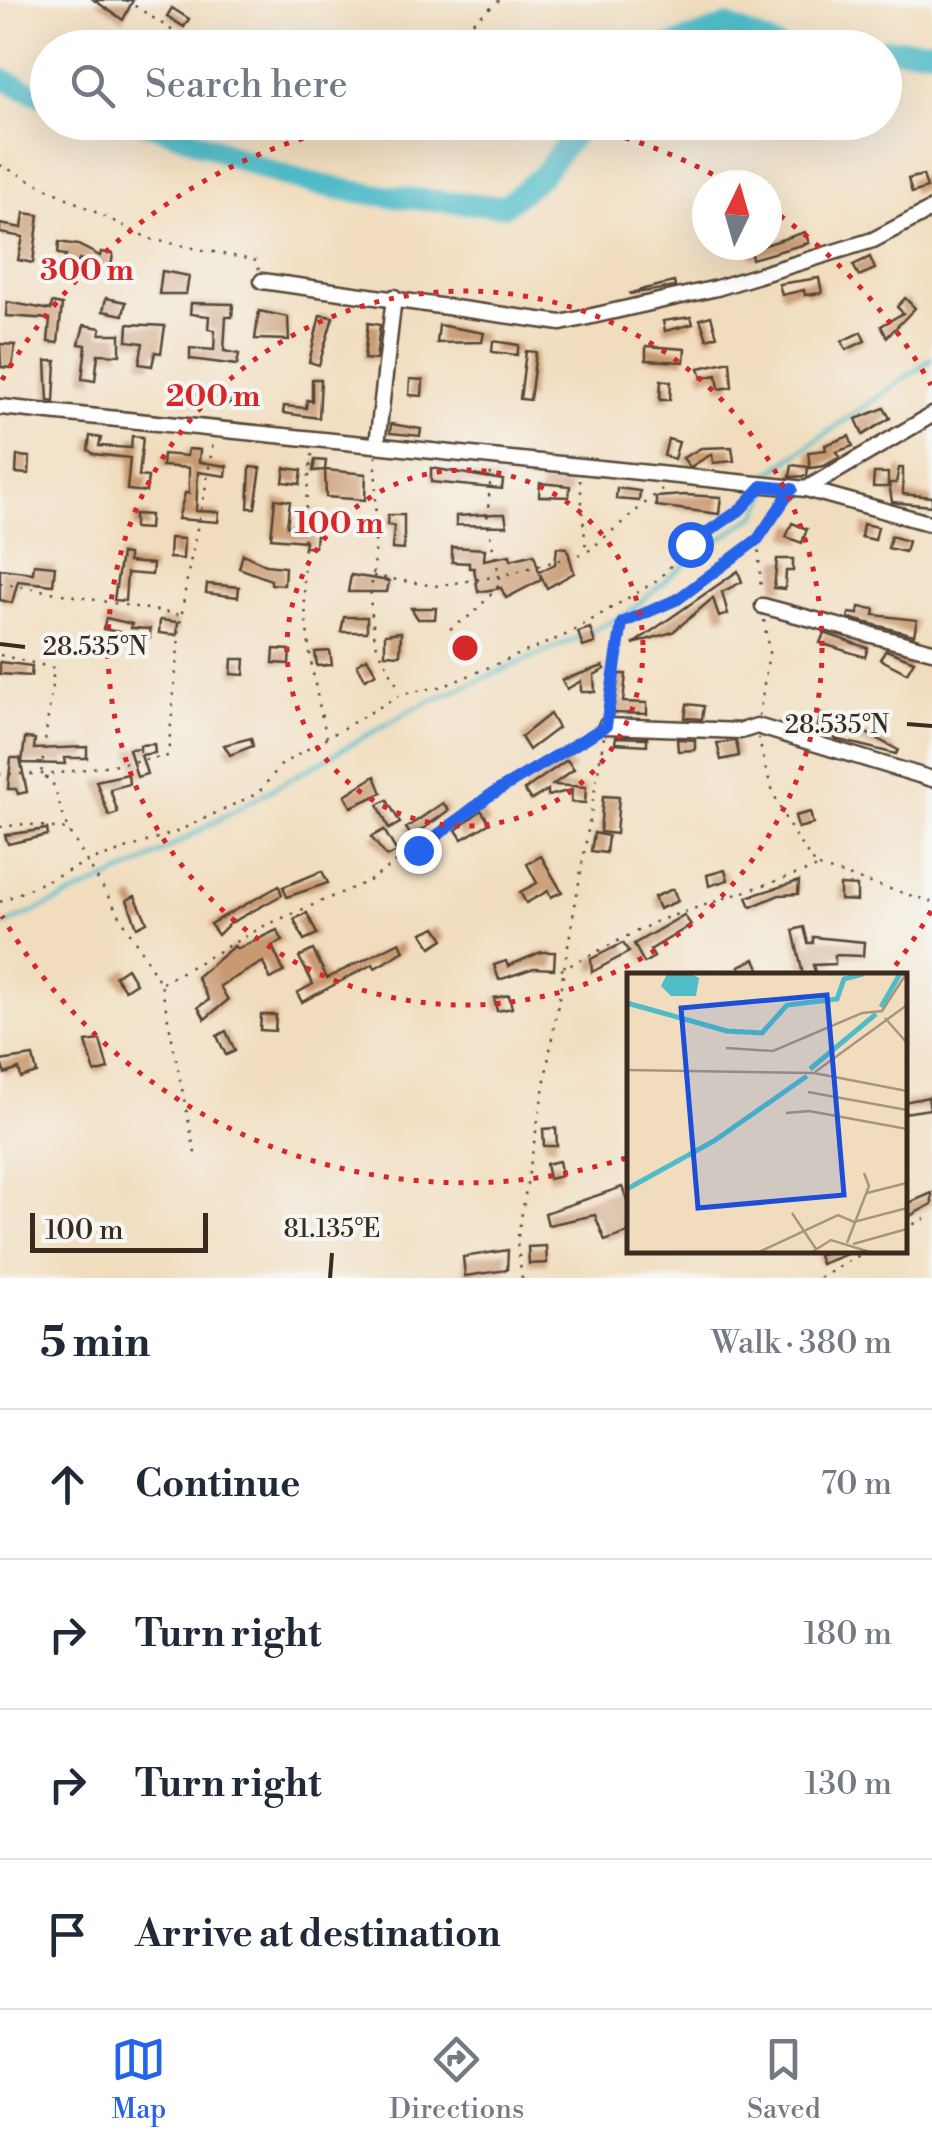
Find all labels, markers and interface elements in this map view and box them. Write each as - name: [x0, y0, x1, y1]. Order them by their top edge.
- search box: [30, 30, 902, 140]
- icon: search: [65, 58, 120, 113]
- text: Search here: [145, 62, 348, 109]
- north arrow: [692, 170, 782, 260]
- text: 300 m: [40, 252, 134, 290]
- text: 200 m: [166, 378, 260, 416]
- text: 100 m: [294, 505, 384, 543]
- route start: [668, 522, 714, 568]
- centre of rings: [447, 630, 483, 666]
- text: 28.535°N: [43, 632, 148, 663]
- text: 28.535°N: [785, 710, 890, 741]
- route end: [396, 828, 442, 874]
- inset map: [627, 973, 907, 1253]
- scale bar: [30, 1208, 208, 1252]
- text: 100 m: [45, 1213, 124, 1248]
- text: 81.135°E: [284, 1214, 380, 1245]
- text: 5 min: [40, 1317, 150, 1370]
- text: Walk · 380 m: [711, 1323, 892, 1363]
- icon: ahead: [40, 1457, 95, 1512]
- text: Continue: [135, 1461, 300, 1508]
- text: 70 m: [821, 1464, 892, 1504]
- icon: right: [40, 1607, 95, 1662]
- text: Turn right: [135, 1611, 321, 1658]
- text: 180 m: [803, 1614, 892, 1654]
- icon: right: [40, 1757, 95, 1812]
- text: Turn right: [135, 1761, 321, 1808]
- text: 130 m: [805, 1764, 892, 1804]
- icon: arrive: [40, 1907, 95, 1962]
- text: Arrive at destination: [135, 1911, 501, 1958]
- tab: Map: [111, 2032, 166, 2127]
- tab: Directions: [389, 2032, 524, 2127]
- tab: Saved: [747, 2032, 821, 2127]

